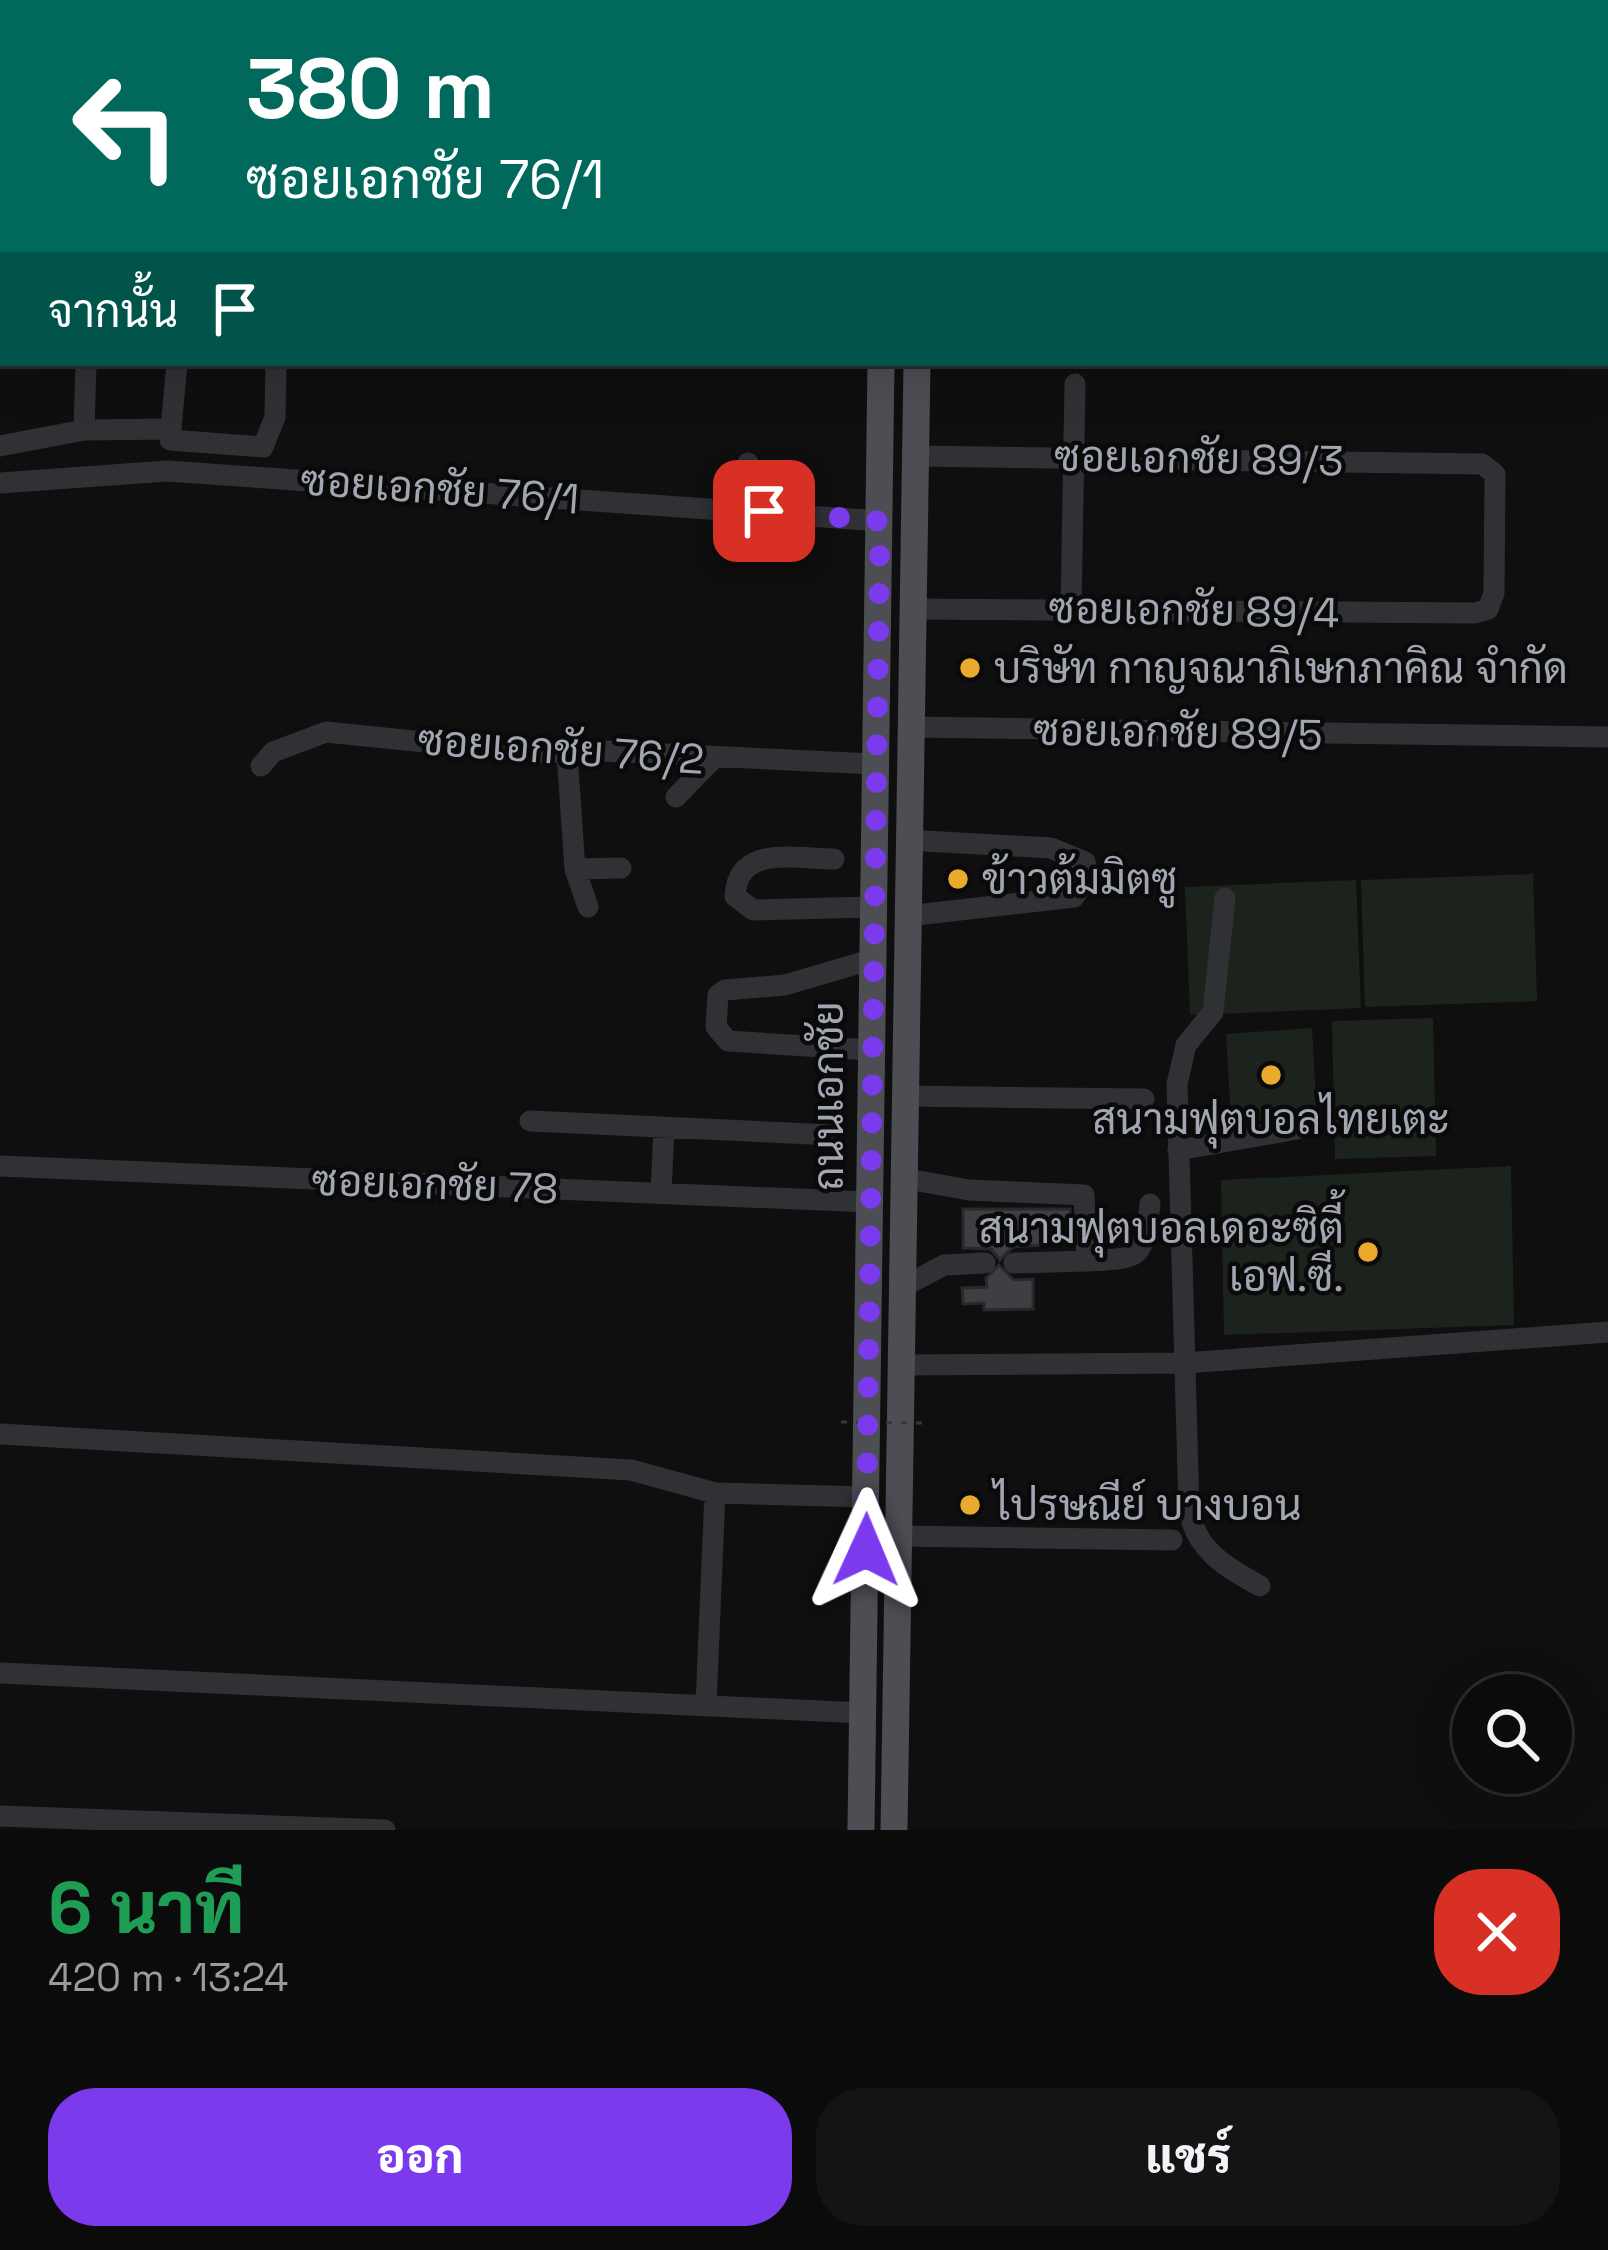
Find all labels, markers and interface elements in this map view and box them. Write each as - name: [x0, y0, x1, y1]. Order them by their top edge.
- text: 380 m: [246, 35, 495, 143]
- icon: left: [48, 48, 204, 204]
- text: ซอยเอกชัย 76/1: [246, 145, 605, 214]
- icon: arrive: [202, 276, 268, 342]
- text: จากนั้น: [48, 283, 178, 340]
- street label: ซอยเอกชัย 89/3: [1054, 429, 1344, 488]
- street label: ซอยเอกชัย 76/1: [299, 453, 581, 526]
- pin: [713, 460, 815, 562]
- icon: arrive: [731, 478, 797, 544]
- street label: ซอยเอกชัย 89/4: [1048, 581, 1340, 640]
- place label: บริษัท กาญจณาภิเษกภาคิณ จำกัด: [994, 642, 1568, 695]
- marker: บริษัท กาญจณาภิเษกภาคิณ จำกัด: [957, 655, 983, 681]
- street label: ซอยเอกชัย 89/5: [1033, 703, 1323, 762]
- street label: ซอยเอกชัย 76/2: [416, 713, 706, 786]
- place label: ข้าวต้มมิตซู: [982, 853, 1177, 908]
- marker: ข้าวต้มมิตซู: [945, 866, 971, 892]
- street label: ถนนเอกชัย: [802, 1001, 855, 1191]
- marker: สนามฟุตบอลไทยเตะ: [1258, 1062, 1284, 1088]
- place label: สนามฟุตบอลไทยเตะ: [1092, 1092, 1450, 1149]
- street label: ซอยเอกชัย 78: [311, 1154, 559, 1215]
- place label: สนามฟุตบอลเดอะซิตี้ เอฟ.ซี.: [979, 1189, 1346, 1303]
- marker: สนามฟุตบอลเดอะซิตี้ เอฟ.ซี.: [1355, 1239, 1381, 1265]
- place label: ไปรษณีย์ บางบอน: [991, 1478, 1301, 1532]
- position arrow: [803, 1487, 929, 1613]
- marker: ไปรษณีย์ บางบอน: [957, 1492, 983, 1518]
- map controls: [1452, 1674, 1572, 1794]
- button: search: [1452, 1674, 1572, 1794]
- text: 6 นาที: [48, 1862, 245, 1954]
- button: close: [1434, 1869, 1560, 1995]
- text: 420 m · 13:24: [48, 1953, 288, 2002]
- button: ออก: [48, 2088, 792, 2226]
- button: แชร์: [816, 2088, 1560, 2226]

